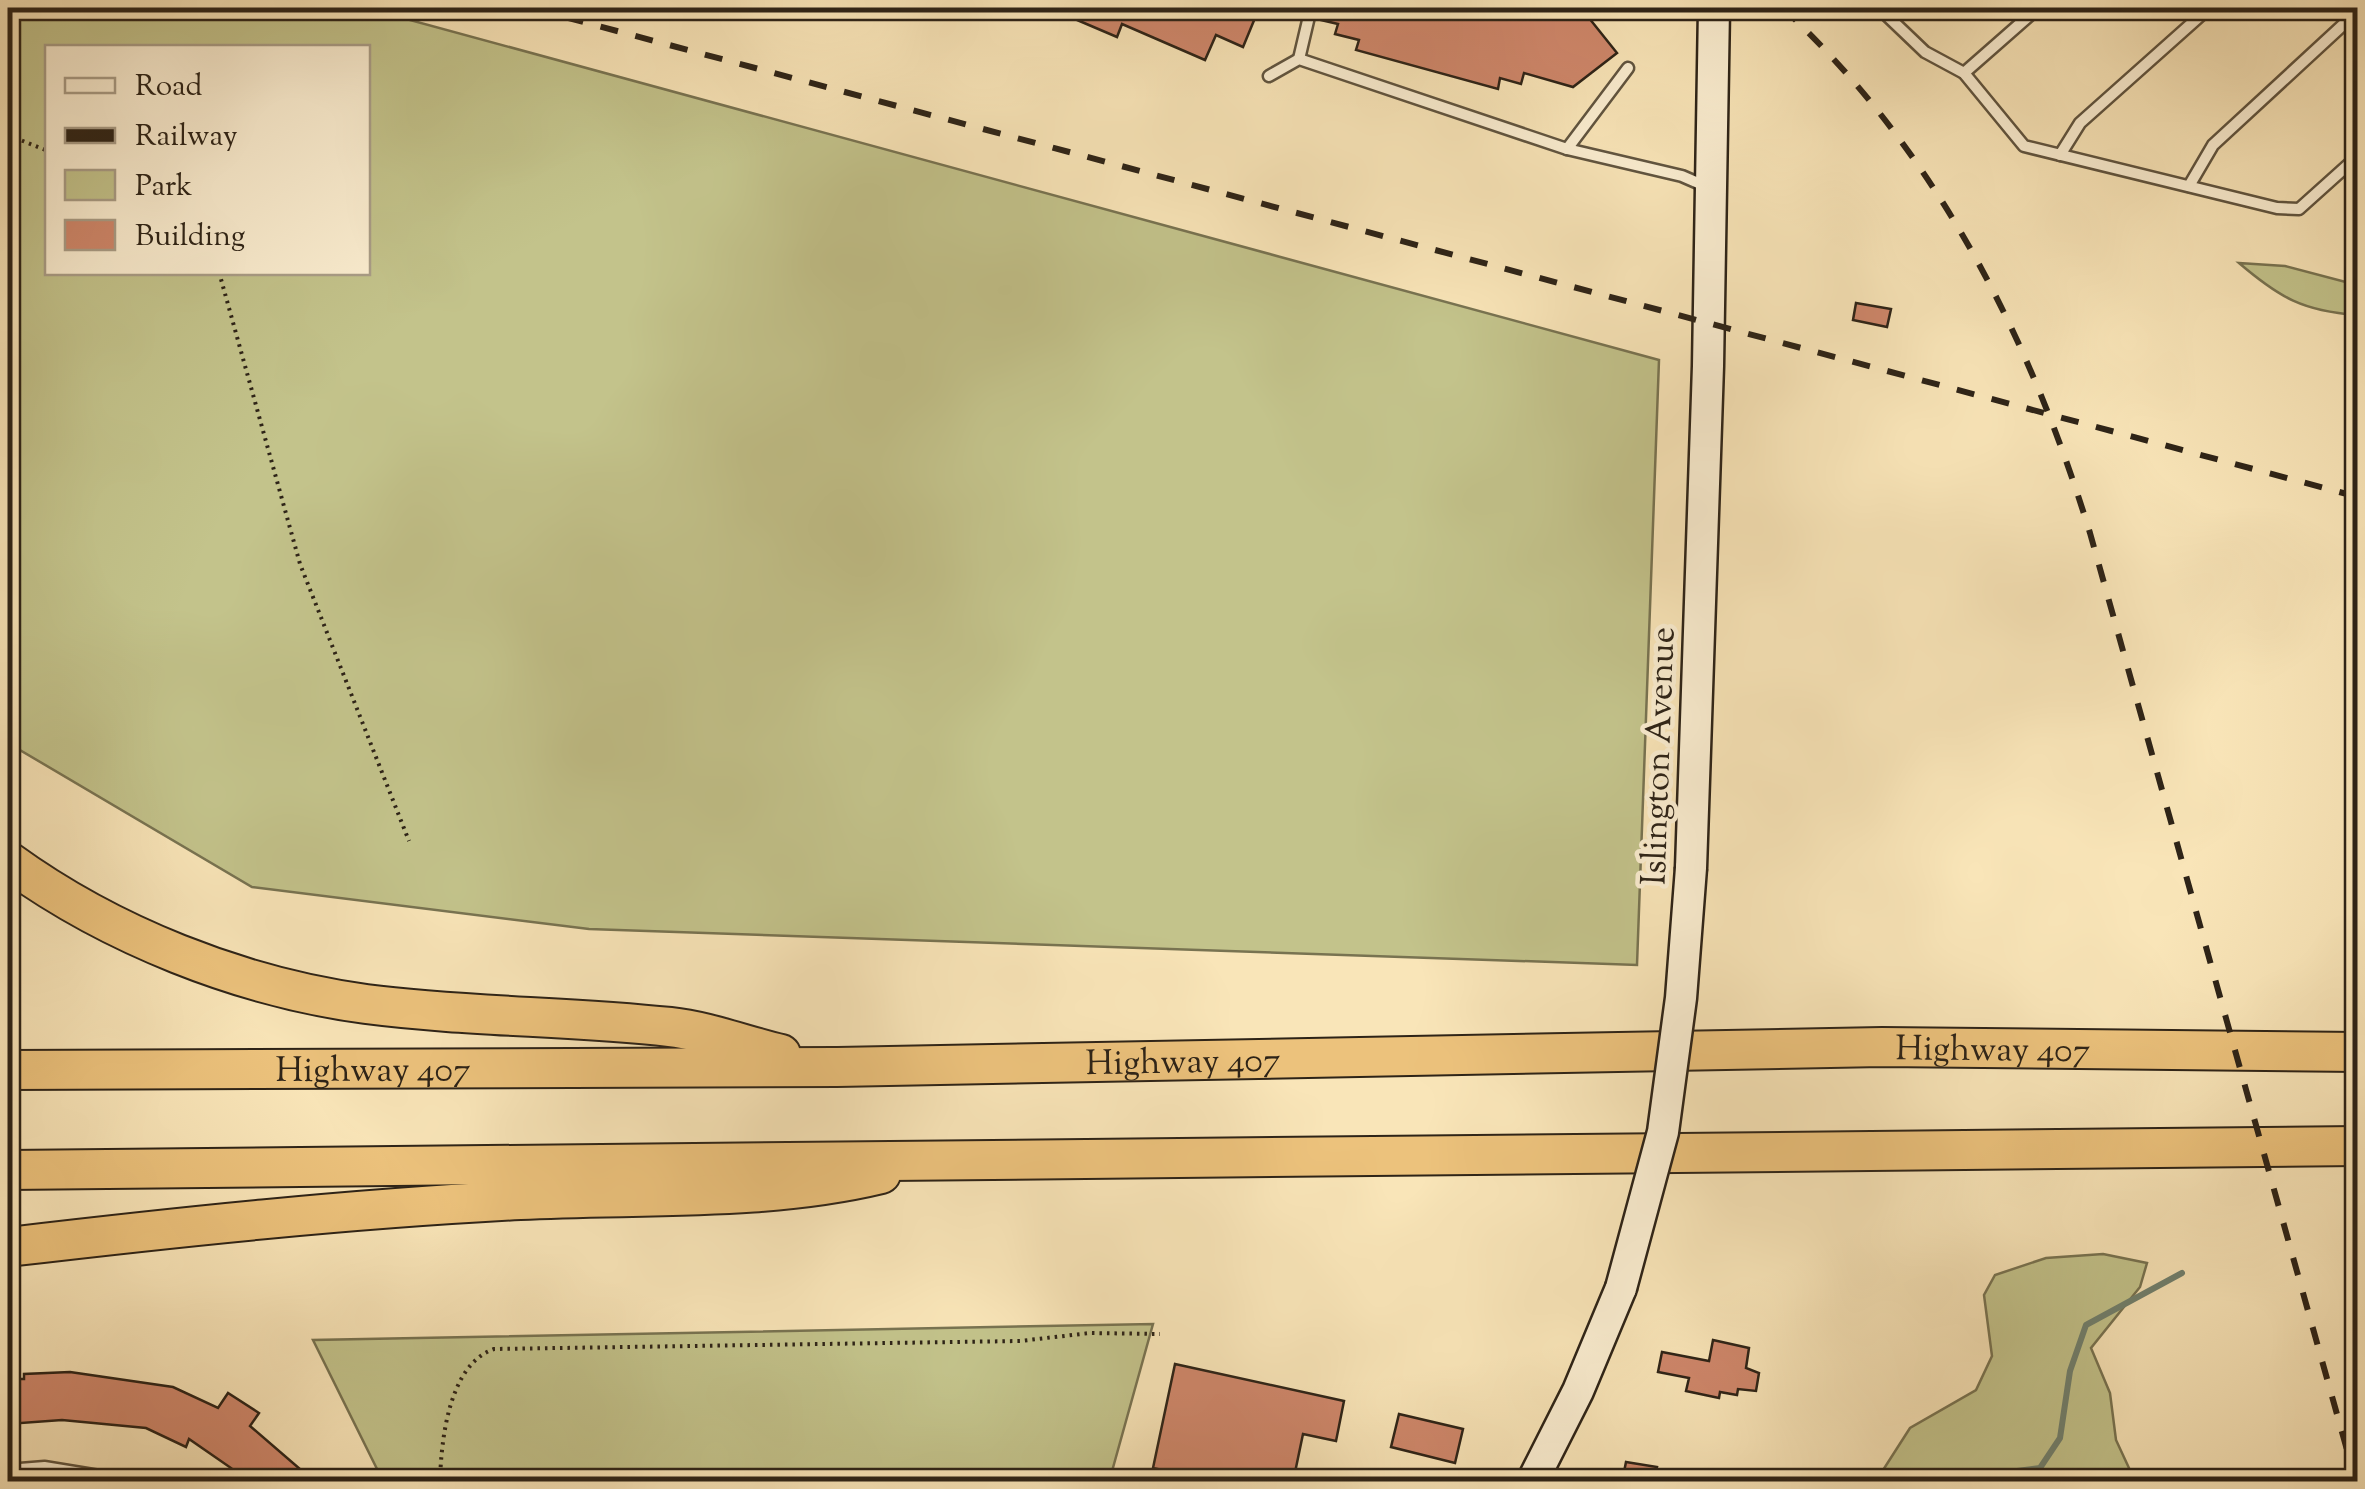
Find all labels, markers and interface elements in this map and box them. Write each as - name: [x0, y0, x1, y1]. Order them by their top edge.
- legend: [45, 45, 370, 275]
- text: Road: [135, 66, 202, 109]
- text: Railway: [135, 116, 238, 159]
- text: Park: [135, 166, 192, 209]
- text: Building: [135, 216, 245, 259]
- street label: Islington Avenue: [1631, 626, 1690, 886]
- street label: Highway 407: [1895, 1025, 2090, 1078]
- street label: Highway 407: [1085, 1037, 1281, 1091]
- street label: Highway 407: [275, 1046, 471, 1098]

